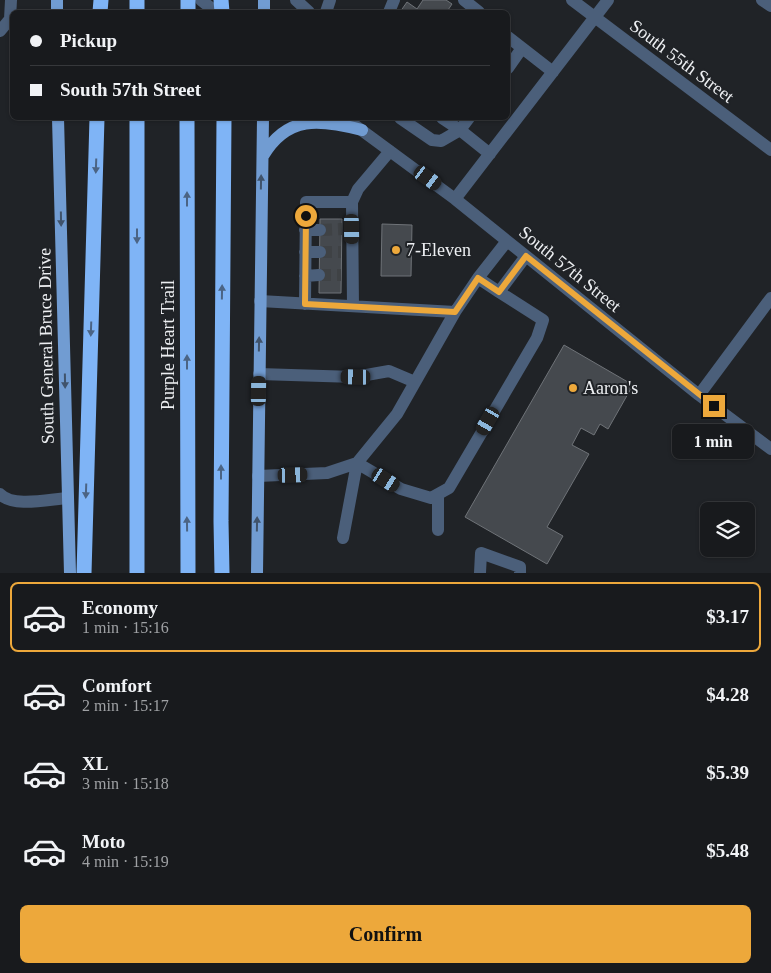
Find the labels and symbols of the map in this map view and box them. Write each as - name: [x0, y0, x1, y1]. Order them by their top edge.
- street label: South 55th Street: [626, 15, 738, 107]
- one-way arrow: [92, 158, 100, 174]
- car: [411, 163, 444, 193]
- one-way arrow: [257, 174, 265, 190]
- one-way arrow: [183, 191, 191, 207]
- route start: [295, 205, 317, 227]
- one-way arrow: [57, 211, 65, 227]
- car: [344, 214, 359, 244]
- street label: South 57th Street: [515, 222, 625, 316]
- one-way arrow: [133, 228, 141, 244]
- place label: 7-Eleven: [406, 240, 471, 260]
- marker: 7-Eleven: [390, 244, 402, 256]
- street label: South General Bruce Drive: [34, 248, 58, 444]
- street label: Purple Heart Trail: [158, 280, 178, 410]
- one-way arrow: [218, 284, 226, 300]
- one-way arrow: [87, 321, 95, 337]
- one-way arrow: [255, 336, 263, 352]
- one-way arrow: [183, 354, 191, 370]
- car: [340, 369, 371, 385]
- one-way arrow: [61, 373, 69, 389]
- car: [251, 376, 266, 406]
- place label: Aaron's: [583, 378, 638, 398]
- marker: Aaron's: [567, 382, 579, 394]
- route end: [703, 395, 725, 417]
- car: [474, 404, 501, 438]
- callout: 1 min: [673, 424, 755, 458]
- one-way arrow: [217, 464, 225, 480]
- car: [369, 466, 402, 494]
- car: [277, 467, 308, 483]
- one-way arrow: [82, 483, 90, 499]
- one-way arrow: [183, 516, 191, 532]
- one-way arrow: [253, 516, 261, 532]

